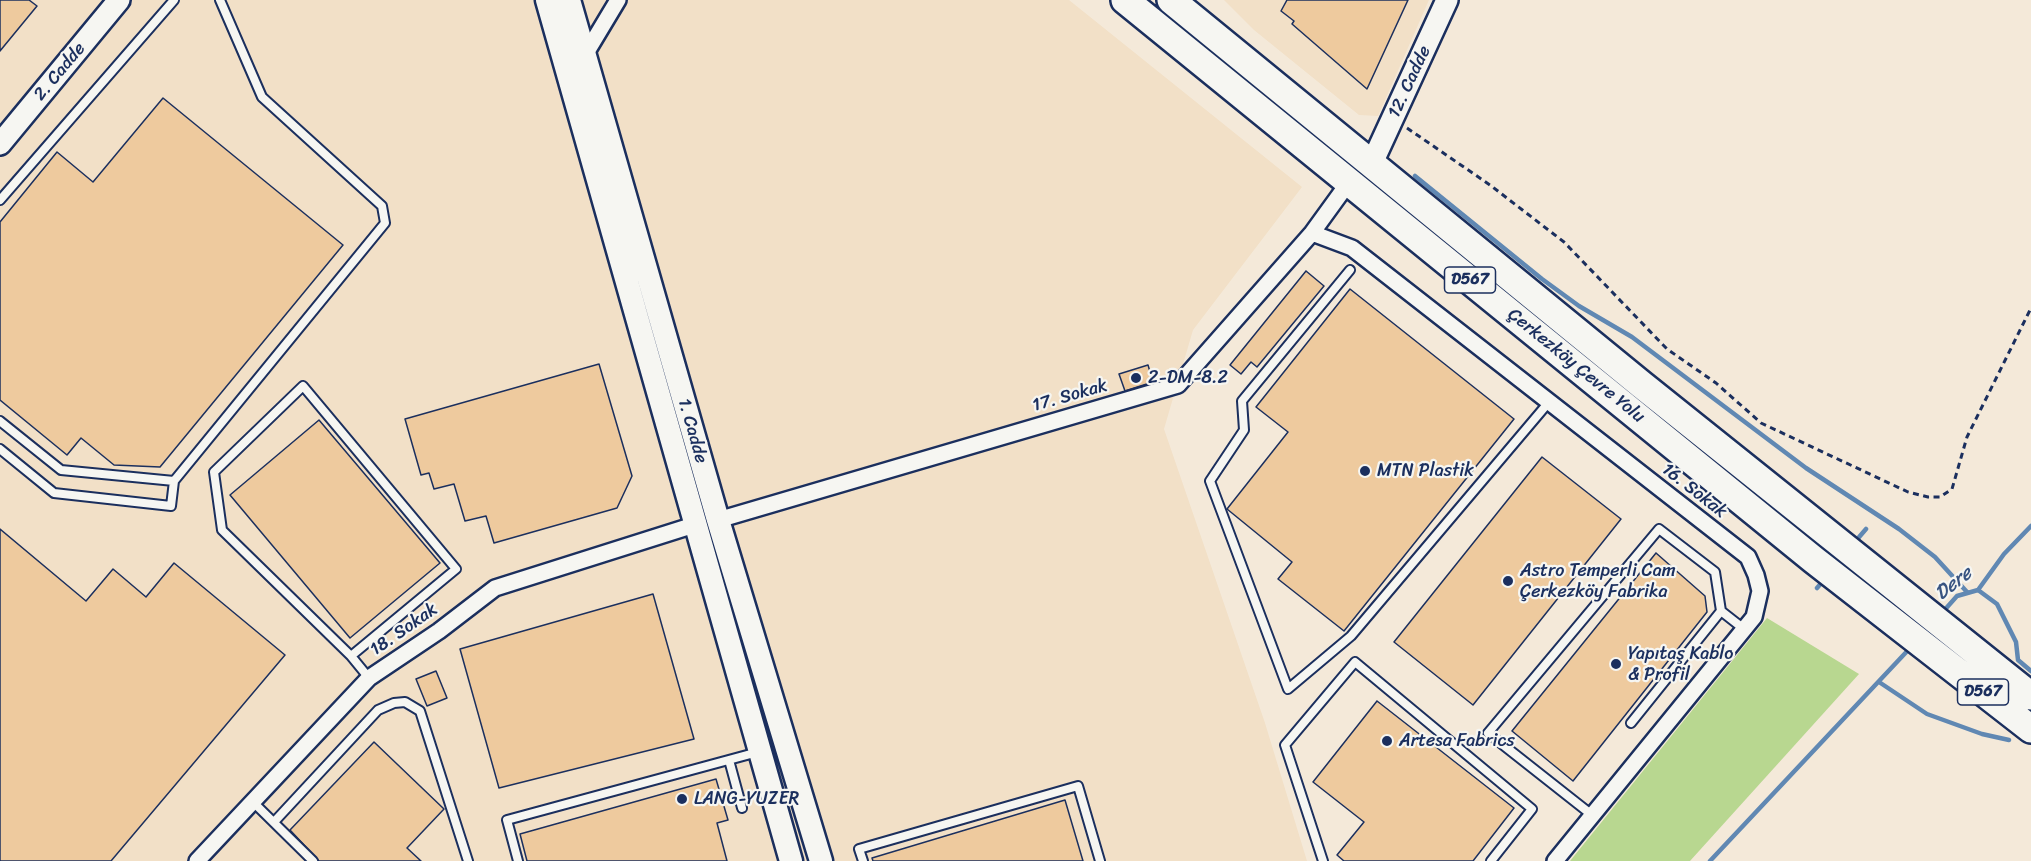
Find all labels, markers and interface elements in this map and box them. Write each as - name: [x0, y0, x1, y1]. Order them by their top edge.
- street label: 2. Cadde: [30, 39, 90, 105]
- street label: 12. Cadde: [1384, 43, 1436, 121]
- road number: D567: [1444, 267, 1496, 293]
- street label: Çerkezköy Çevre Yolu: [1503, 304, 1649, 428]
- place label: 2-DM-8.2: [1148, 367, 1228, 389]
- marker: 2-DM-8.2: [1129, 371, 1143, 385]
- street label: 17. Sokak: [1030, 375, 1110, 417]
- street label: 1. Cadde: [672, 396, 712, 466]
- street label: 16. Sokak: [1657, 459, 1731, 523]
- place label: MTN Plastik: [1377, 460, 1474, 482]
- marker: MTN Plastik: [1358, 464, 1372, 478]
- place label: Astro Temperli Cam Çerkezköy Fabrika: [1520, 560, 1676, 602]
- water label: Dere: [1931, 562, 1977, 606]
- marker: Astro Temperli Cam Çerkezköy Fabrika: [1501, 574, 1515, 588]
- street label: 18. Sokak: [366, 599, 442, 661]
- place label: Yapıtaş Kablo & Profil: [1628, 643, 1734, 686]
- marker: Yapıtaş Kablo & Profil: [1609, 657, 1623, 671]
- road number: D567: [1958, 679, 2008, 705]
- place label: Artesa Fabrics: [1399, 730, 1515, 752]
- marker: Artesa Fabrics: [1380, 734, 1394, 748]
- place label: LANG-YUZER: [694, 788, 799, 810]
- marker: LANG-YUZER: [675, 792, 689, 806]

